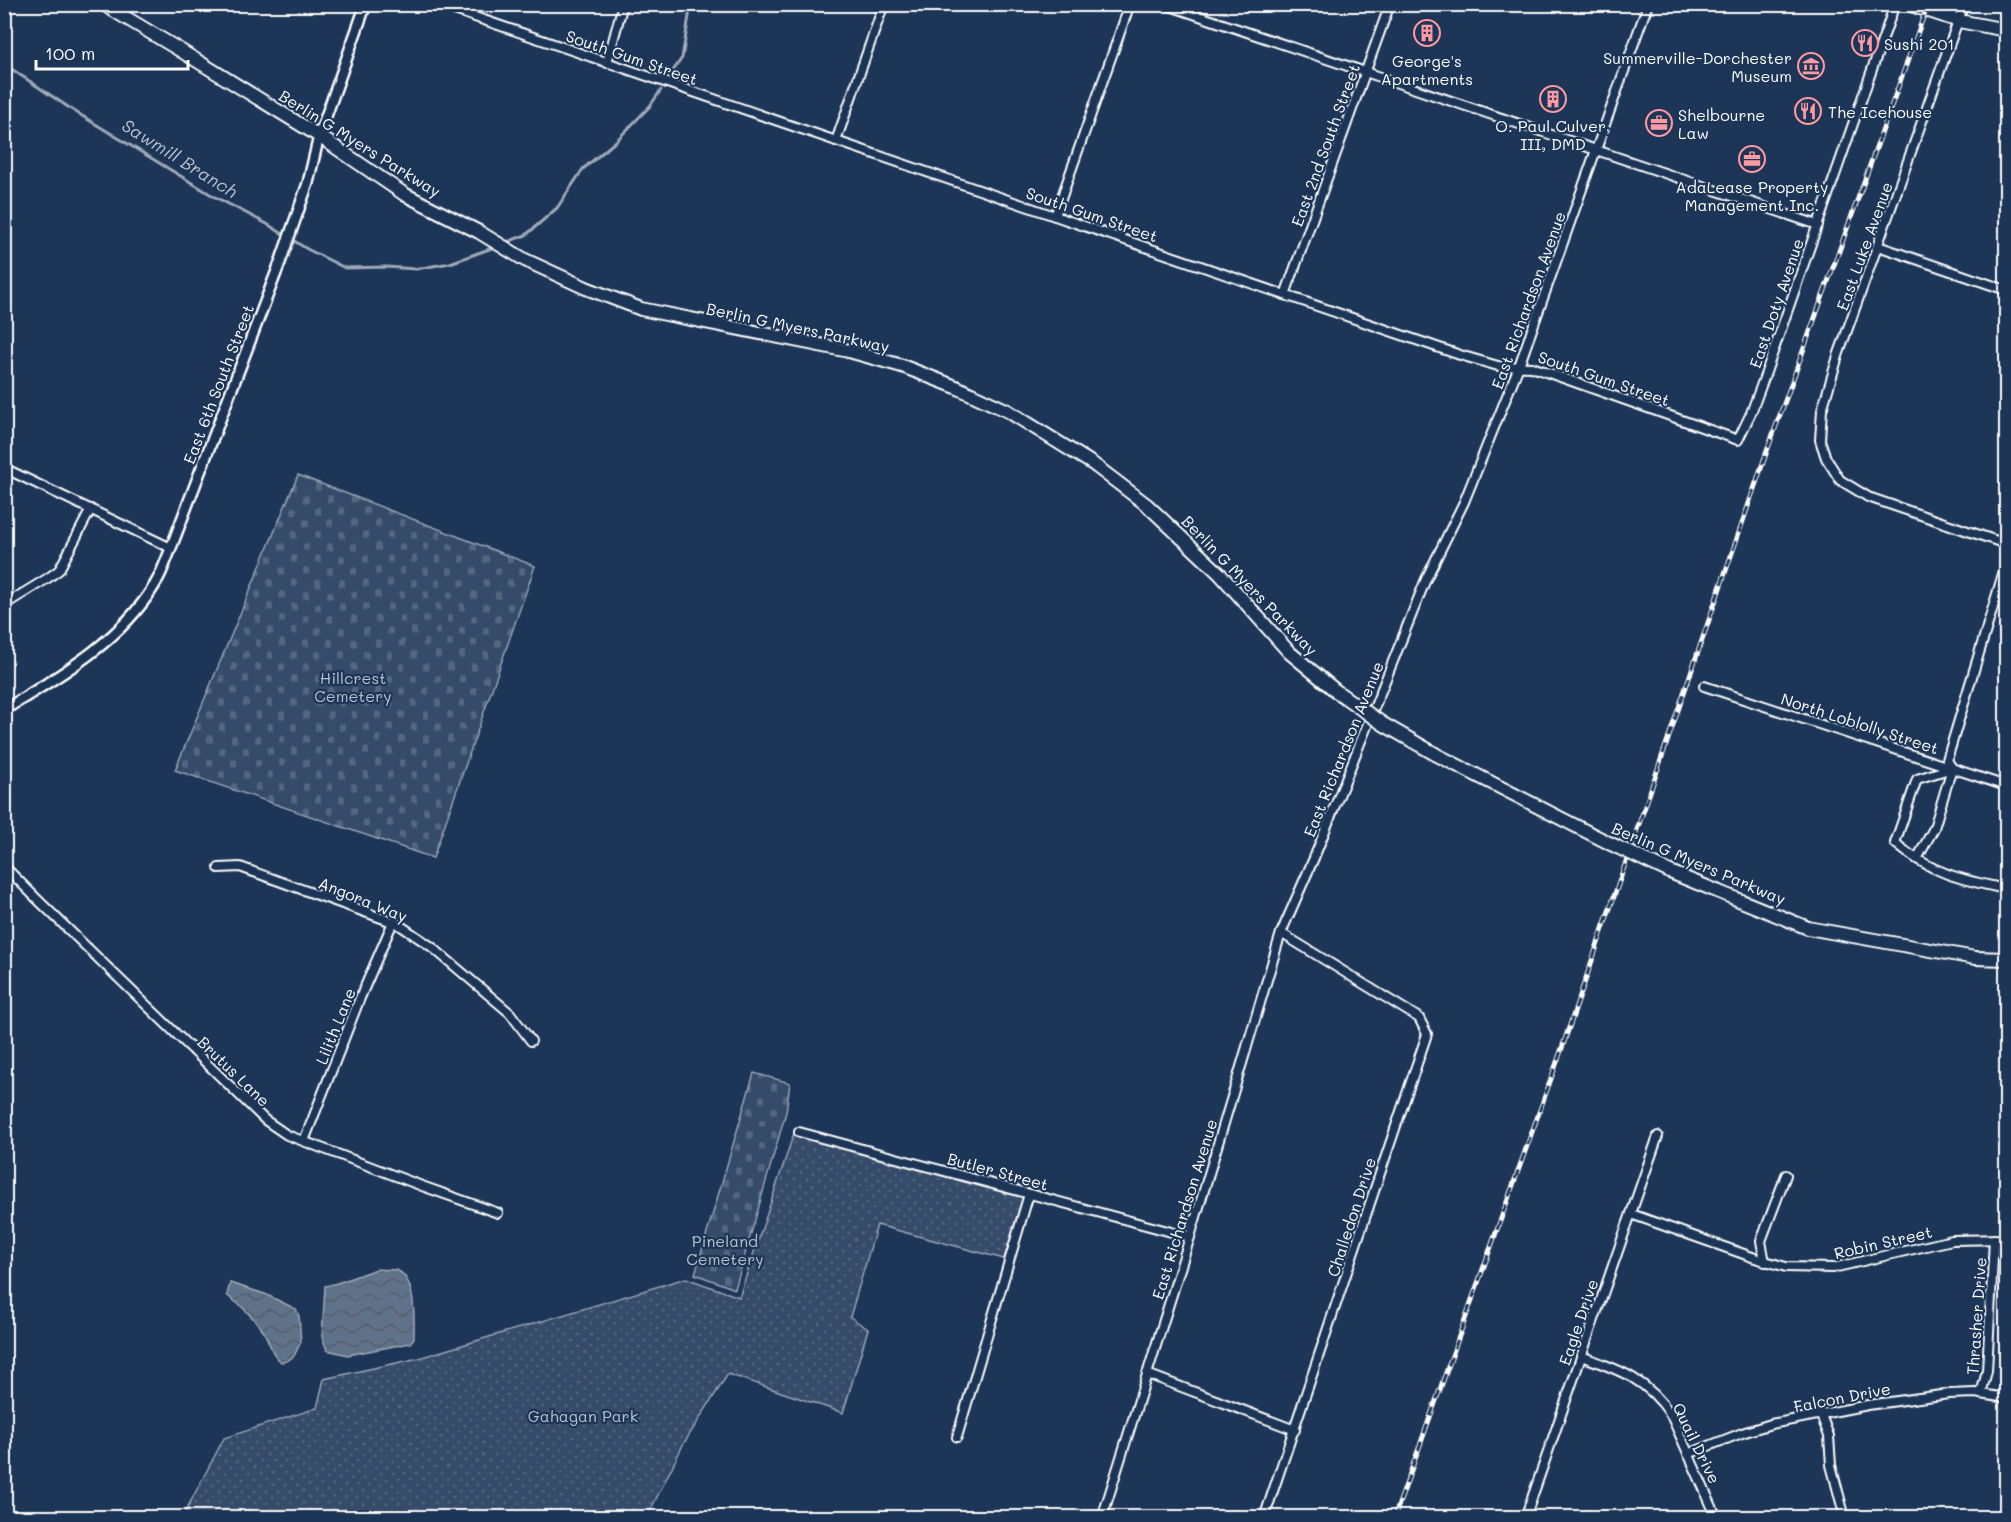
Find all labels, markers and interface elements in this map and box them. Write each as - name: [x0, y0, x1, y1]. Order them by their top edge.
- building icon: George's Apartments: [1412, 18, 1442, 48]
- street label: South Gum Street: [563, 25, 701, 89]
- restaurant icon: Sushi 201: [1850, 28, 1880, 58]
- scale bar: [36, 33, 188, 71]
- place label: Sushi 201: [1884, 33, 1955, 54]
- text: 100 m: [45, 41, 95, 65]
- place label: Summerville-Dorchester Museum: [1603, 47, 1792, 86]
- place label: George's Apartments: [1381, 50, 1473, 89]
- museum icon: Summerville-Dorchester Museum: [1796, 51, 1826, 81]
- street label: East 2nd South Street: [1286, 61, 1364, 229]
- building icon: O. Paul Culver, III, DMD: [1538, 84, 1568, 114]
- street label: Berlin G Myers Parkway: [275, 85, 445, 201]
- restaurant icon: The Icehouse: [1793, 96, 1823, 126]
- place label: The Icehouse: [1828, 101, 1932, 122]
- place label: Shelbourne Law: [1678, 104, 1765, 143]
- office icon: Shelbourne Law: [1644, 108, 1674, 138]
- water label: Sawmill Branch: [118, 113, 242, 203]
- place label: O. Paul Culver, III, DMD: [1495, 115, 1611, 154]
- office icon: AdaLease Property Management Inc.: [1737, 144, 1767, 174]
- place label: AdaLease Property Management Inc.: [1676, 176, 1828, 215]
- street label: East Luke Avenue: [1831, 179, 1897, 313]
- street label: South Gum Street: [1023, 182, 1161, 246]
- street label: East Richardson Avenue: [1486, 208, 1570, 392]
- street label: East Doty Avenue: [1744, 236, 1808, 370]
- street label: Berlin G Myers Parkway: [705, 297, 891, 357]
- street label: East 6th South Street: [178, 301, 258, 467]
- street label: South Gum Street: [1535, 346, 1673, 410]
- street label: Berlin G Myers Parkway: [1178, 511, 1322, 659]
- street label: East Richardson Avenue: [1298, 658, 1388, 840]
- park label: Hillcrest Cemetery: [314, 667, 392, 706]
- street label: North Loblolly Street: [1779, 688, 1941, 758]
- street label: Berlin G Myers Parkway: [1609, 817, 1789, 909]
- street label: Angora Way: [315, 872, 411, 926]
- street label: Lilith Lane: [310, 985, 360, 1067]
- street label: Brutus Lane: [193, 1031, 275, 1111]
- street label: East Richardson Avenue: [1147, 1116, 1221, 1302]
- street label: Butler Street: [945, 1147, 1051, 1195]
- street label: Challedon Drive: [1322, 1155, 1380, 1279]
- street label: Robin Street: [1832, 1221, 1934, 1263]
- park label: Pineland Cemetery: [686, 1230, 764, 1269]
- street label: Thrasher Drive: [1961, 1256, 1991, 1376]
- street label: Eagle Drive: [1553, 1276, 1603, 1368]
- street label: Falcon Drive: [1792, 1377, 1892, 1417]
- street label: Quail Drive: [1668, 1399, 1726, 1487]
- park label: Gahagan Park: [528, 1405, 638, 1426]

